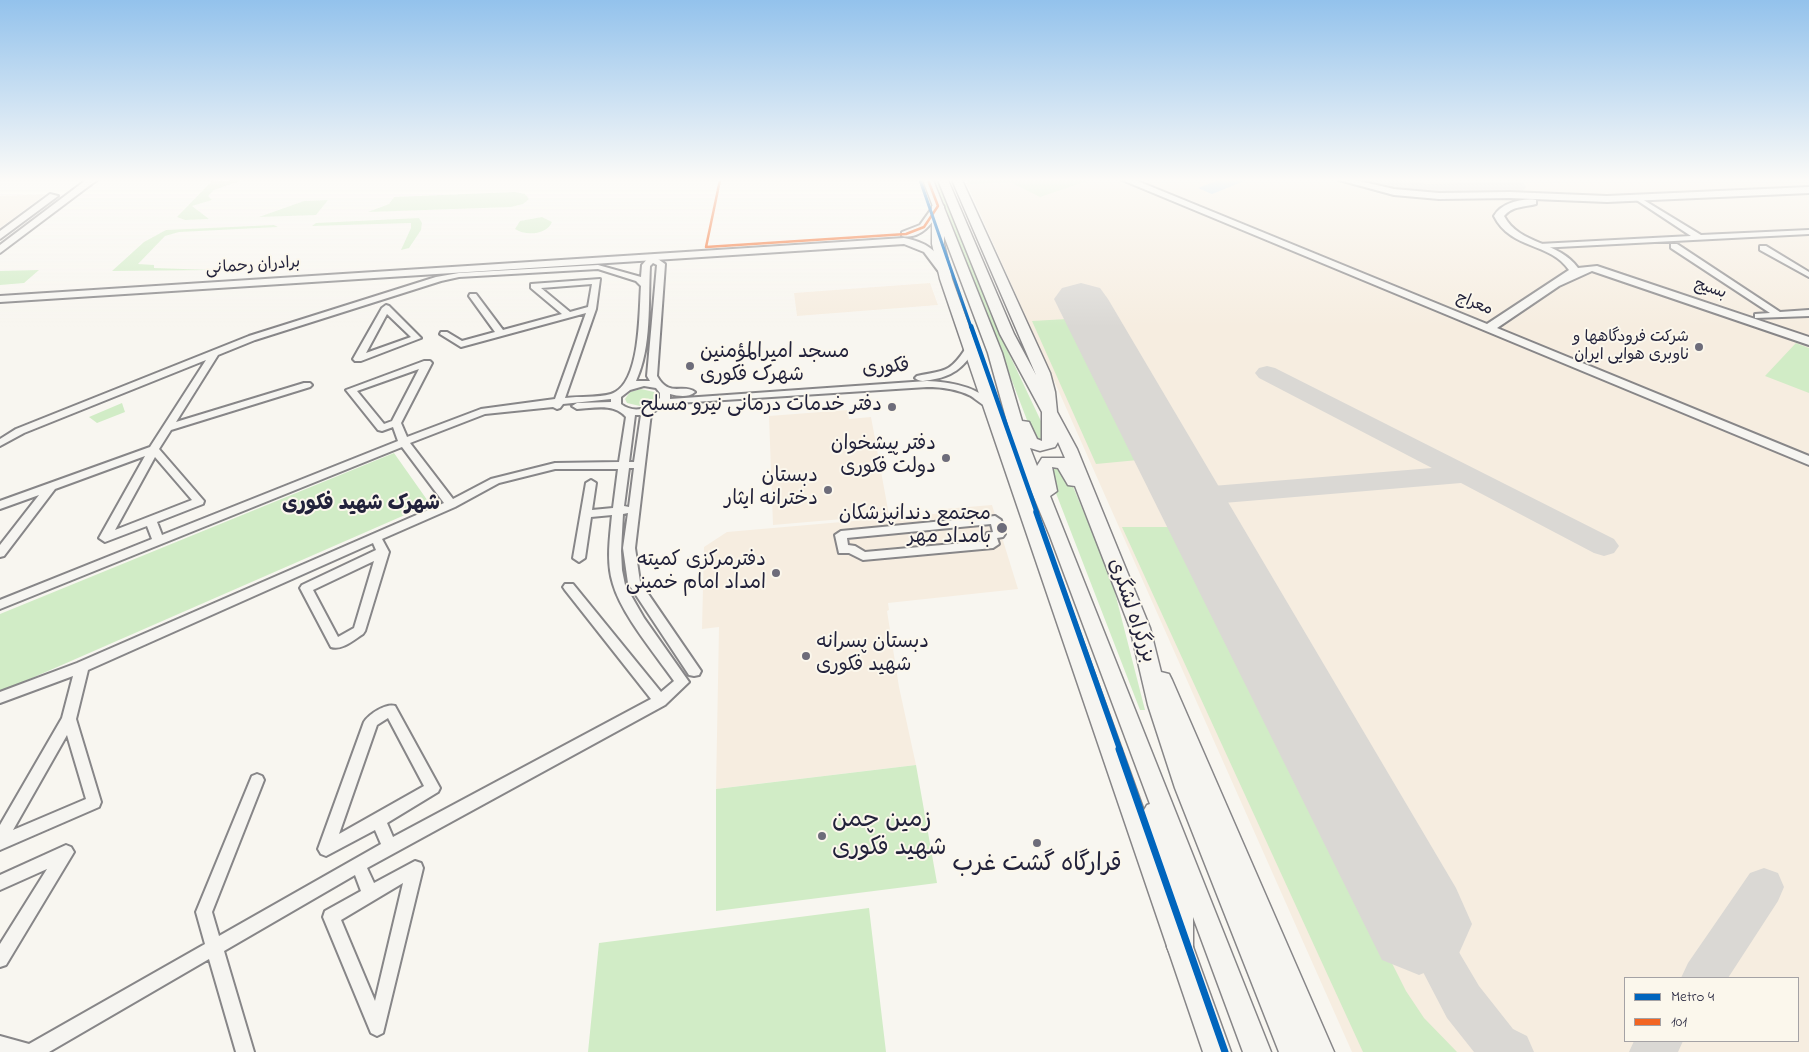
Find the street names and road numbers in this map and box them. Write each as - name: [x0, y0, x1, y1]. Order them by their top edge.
- street label: برادران رحمانی: [205, 254, 301, 280]
- street label: بسیج: [1691, 276, 1729, 304]
- street label: معراج: [1453, 289, 1495, 321]
- street label: فکوری: [862, 355, 910, 383]
- street label: بزرگراه لشگری: [1101, 556, 1159, 666]

